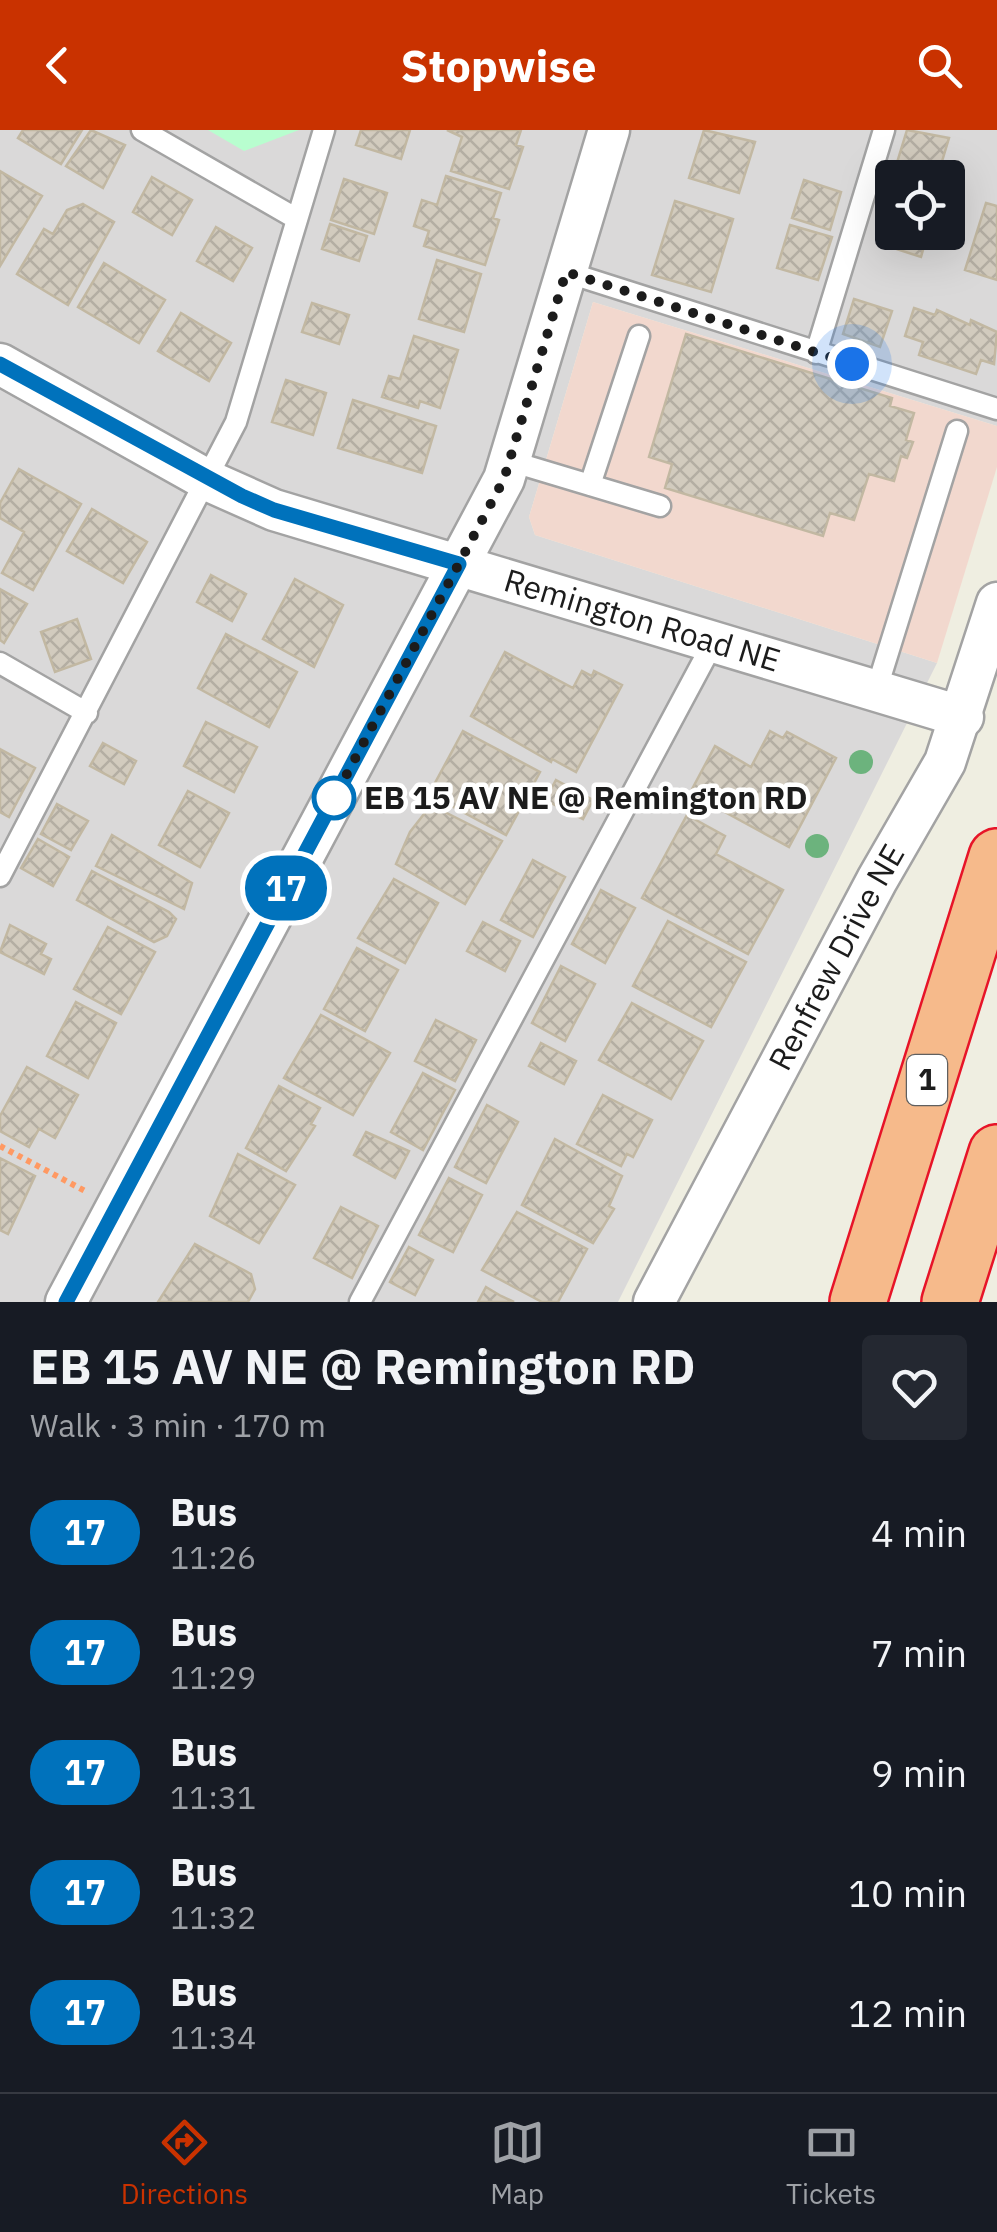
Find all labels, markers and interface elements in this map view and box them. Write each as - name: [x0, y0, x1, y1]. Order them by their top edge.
- text: Stopwise: [401, 36, 596, 94]
- icon: back: [30, 38, 85, 93]
- icon: search: [912, 38, 967, 93]
- map controls: [875, 160, 965, 250]
- button: locate: [875, 160, 965, 250]
- your location: [827, 339, 877, 389]
- street label: Remington Road NE: [499, 558, 785, 681]
- place label: EB 15 AV NE @ Remington RD: [364, 776, 808, 818]
- marker: EB 15 AV NE @ Remington RD: [313, 777, 355, 819]
- street label: Renfrew Drive NE: [758, 836, 913, 1077]
- line badge: 17: [241, 856, 331, 920]
- text: 17: [265, 865, 307, 911]
- road number: 1: [907, 1055, 947, 1105]
- text: EB 15 AV NE @ Remington RD: [30, 1335, 695, 1397]
- button: heart: [862, 1335, 967, 1440]
- text: Walk · 3 min · 170 m: [30, 1404, 326, 1446]
- text: Bus: [170, 1487, 237, 1536]
- text: 4 min: [871, 1508, 967, 1557]
- text: 17: [64, 1509, 106, 1555]
- text: 11:26: [170, 1536, 256, 1578]
- text: Bus: [170, 1607, 237, 1656]
- text: 7 min: [871, 1628, 967, 1677]
- text: 17: [64, 1629, 106, 1675]
- text: 11:29: [170, 1656, 256, 1698]
- text: Bus: [170, 1727, 237, 1776]
- text: 9 min: [871, 1748, 967, 1797]
- text: 17: [64, 1749, 106, 1795]
- text: 11:31: [170, 1776, 256, 1818]
- text: Bus: [170, 1847, 237, 1896]
- text: 10 min: [848, 1868, 967, 1917]
- text: 17: [64, 1869, 106, 1915]
- text: 11:32: [170, 1896, 256, 1938]
- text: Bus: [170, 1967, 237, 2016]
- text: 12 min: [848, 1988, 967, 2037]
- text: 17: [64, 1989, 106, 2035]
- text: 11:34: [170, 2016, 256, 2058]
- tab: Directions: [121, 2115, 248, 2212]
- tab: Map: [490, 2115, 545, 2212]
- tab: Tickets: [786, 2115, 876, 2212]

